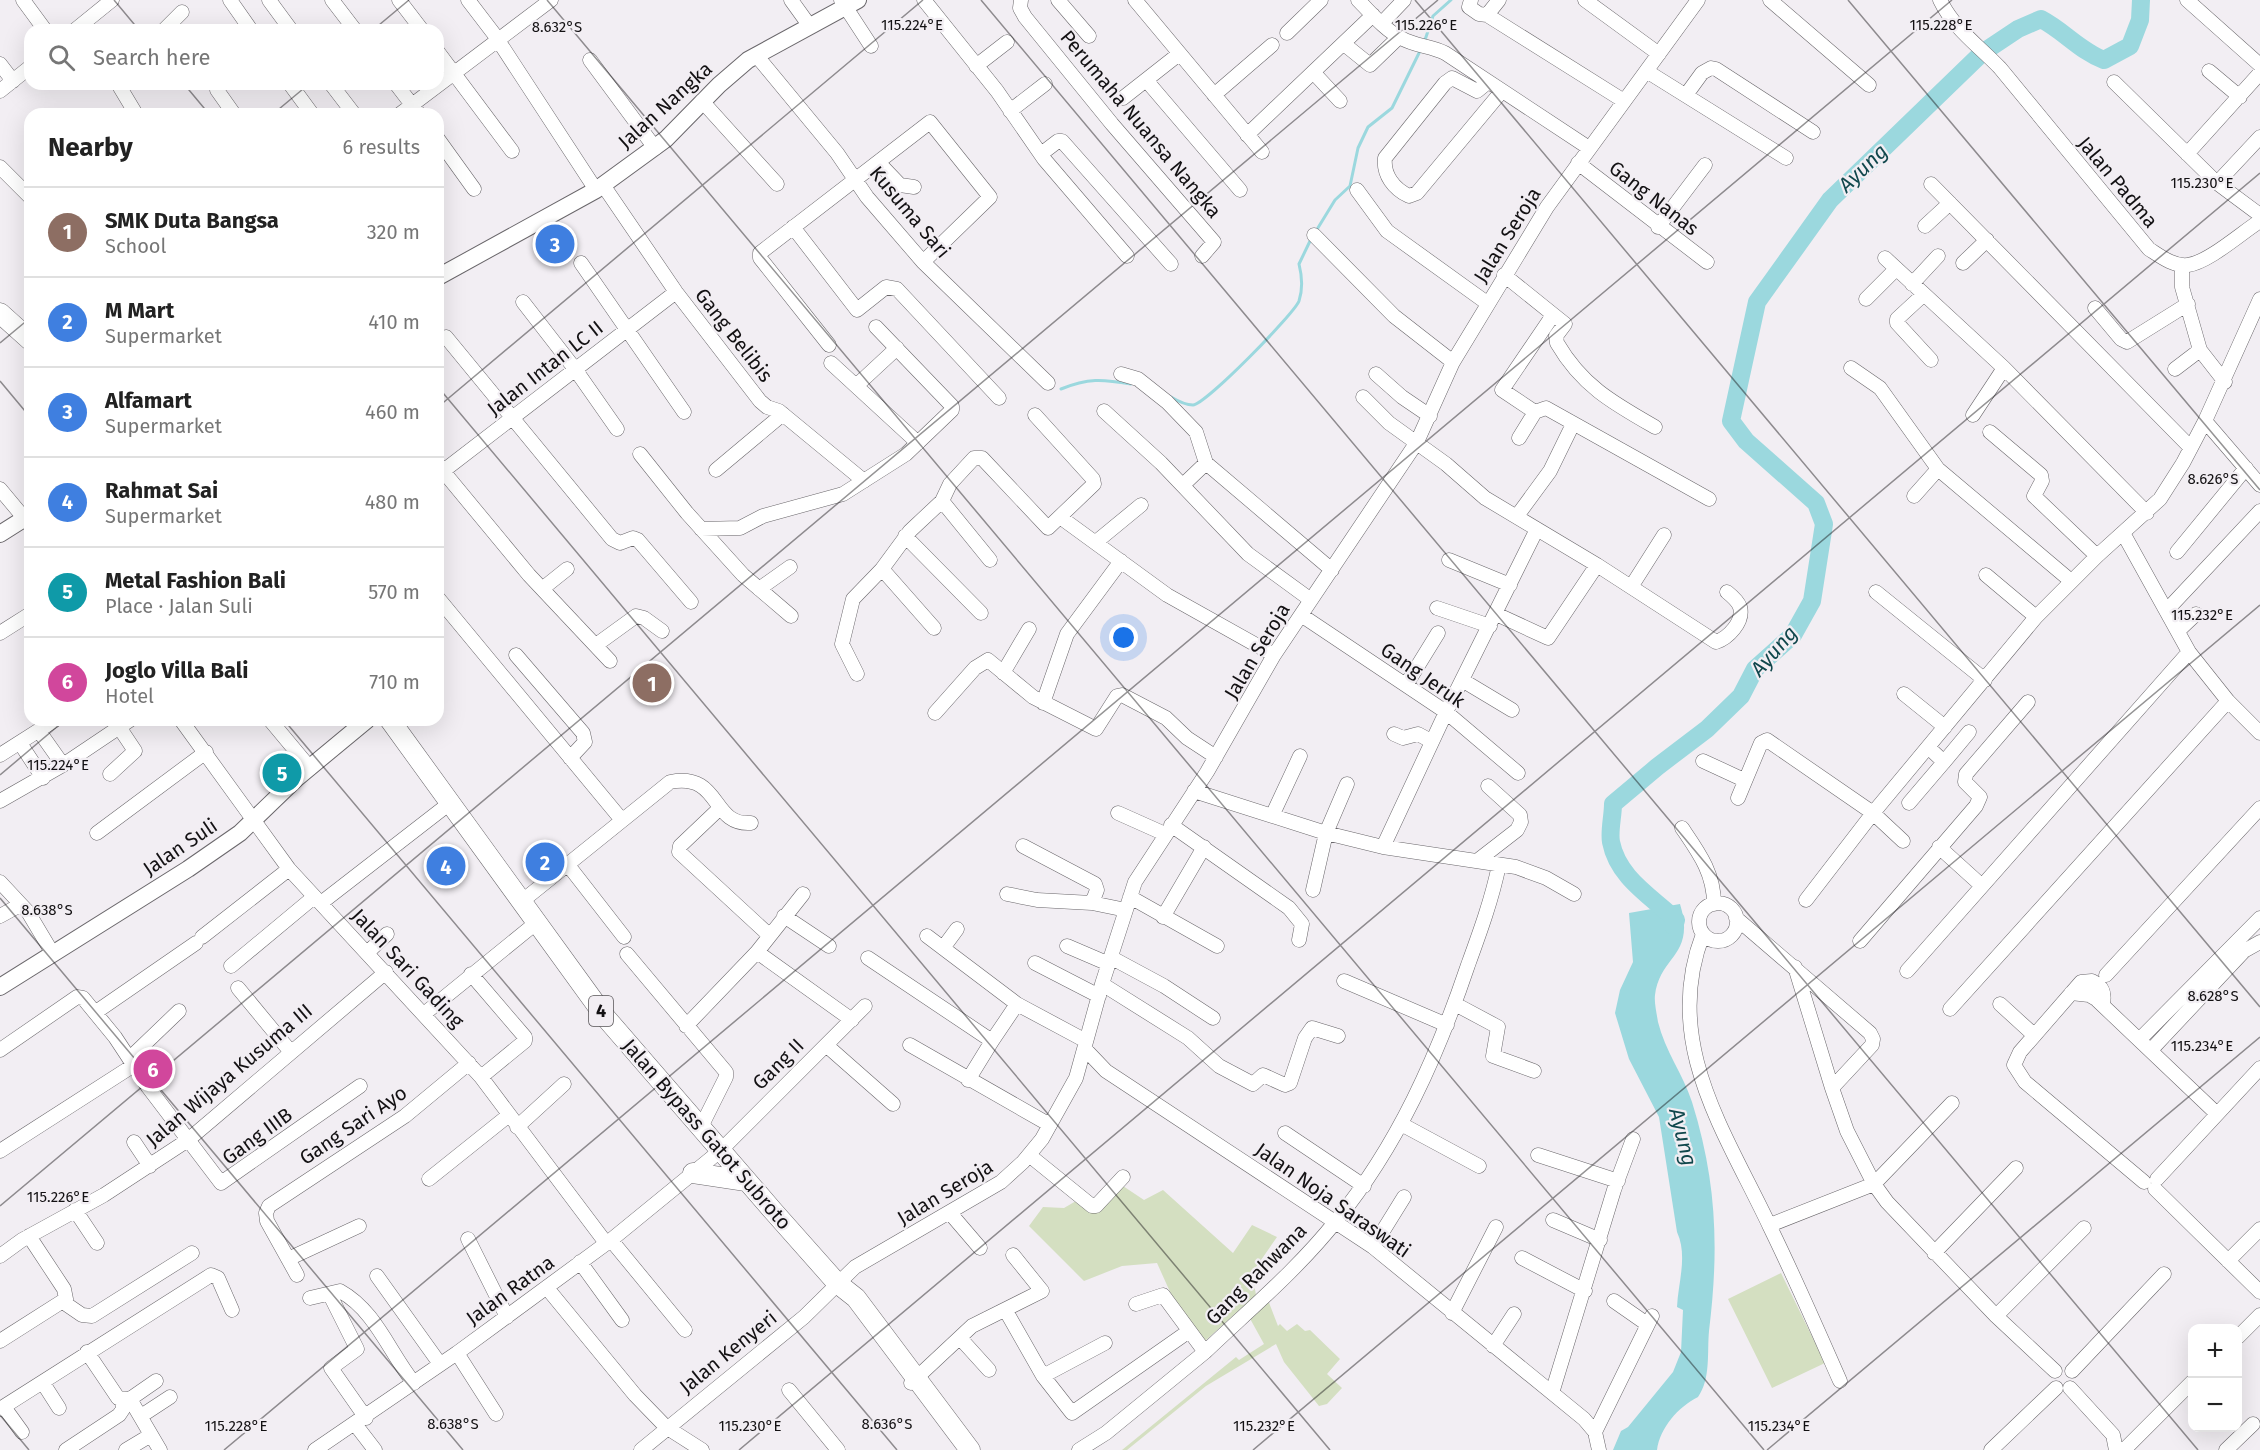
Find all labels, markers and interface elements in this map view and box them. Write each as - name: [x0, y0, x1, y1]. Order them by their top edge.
- text: 115.224°E: [881, 16, 943, 34]
- text: 115.226°E: [1395, 16, 1457, 34]
- text: 115.228°E: [1910, 16, 1972, 34]
- text: 8.632°S: [532, 18, 582, 36]
- search box: [24, 24, 444, 90]
- street label: Perumaha Nuansa Nangka: [1055, 25, 1227, 223]
- icon: search: [45, 41, 78, 74]
- text: Search here: [93, 44, 211, 71]
- street label: Jalan Nangka: [613, 57, 717, 153]
- street label: Jalan Padma: [2073, 131, 2163, 233]
- text: Nearby: [48, 132, 133, 163]
- text: 6 results: [343, 135, 420, 159]
- water label: Ayung: [1832, 138, 1893, 198]
- street label: Gang Nanas: [1604, 156, 1704, 240]
- street label: Kusuma Sari: [865, 161, 955, 263]
- text: 115.230°E: [2171, 174, 2233, 192]
- street label: Jalan Seroja: [1468, 183, 1546, 287]
- text: SMK Duta Bangsa: [105, 207, 279, 234]
- text: 1: [63, 220, 72, 244]
- text: 320 m: [367, 220, 420, 244]
- pin: 3: [536, 222, 574, 266]
- text: School: [105, 234, 166, 258]
- street label: Gang Belibis: [690, 283, 778, 387]
- text: M Mart: [105, 297, 174, 324]
- text: 2: [62, 310, 73, 334]
- text: 410 m: [368, 310, 420, 334]
- street label: Jalan Intan LC II: [482, 315, 608, 421]
- text: Supermarket: [105, 324, 222, 348]
- text: Alfamart: [105, 387, 192, 414]
- text: 3: [62, 400, 73, 424]
- text: 460 m: [365, 400, 420, 424]
- text: Supermarket: [105, 414, 222, 438]
- text: 8.626°S: [2188, 470, 2238, 488]
- text: Rahmat Sai: [105, 477, 218, 504]
- text: 4: [62, 490, 73, 514]
- text: 480 m: [365, 490, 420, 514]
- text: Supermarket: [105, 504, 222, 528]
- text: Metal Fashion Bali: [105, 567, 286, 594]
- text: 5: [62, 580, 73, 604]
- text: 570 m: [368, 580, 420, 604]
- text: Place · Jalan Suli: [105, 594, 253, 618]
- street label: Jalan Seroja: [1219, 599, 1295, 703]
- text: 115.232°E: [2171, 606, 2233, 624]
- water label: Ayung: [1744, 620, 1803, 682]
- your location: [1109, 623, 1138, 652]
- street label: Gang Jeruk: [1376, 637, 1470, 713]
- text: Joglo Villa Bali: [105, 657, 249, 684]
- pin: 1: [632, 660, 672, 706]
- text: 6: [62, 670, 73, 694]
- text: 710 m: [369, 670, 420, 694]
- text: Hotel: [105, 684, 154, 708]
- pin: 5: [262, 750, 302, 796]
- text: 115.224°E: [27, 756, 89, 774]
- street label: Jalan Suli: [138, 813, 222, 881]
- pin: 2: [526, 840, 564, 884]
- pin: 4: [426, 844, 466, 888]
- text: 8.638°S: [21, 901, 73, 919]
- street label: Jalan Sari Gading: [347, 903, 470, 1033]
- text: 8.628°S: [2187, 987, 2239, 1005]
- road number: 4: [589, 996, 613, 1026]
- street label: Jalan Wijaya Kusuma III: [141, 998, 317, 1152]
- street label: Gang II: [747, 1033, 809, 1095]
- street label: Jalan Bypass Gatot Subroto: [618, 1034, 796, 1234]
- text: 115.234°E: [2171, 1037, 2233, 1055]
- pin: 6: [134, 1046, 172, 1092]
- street label: Gang Sari Ayo: [295, 1080, 411, 1170]
- street label: Gang IIIB: [217, 1103, 297, 1169]
- water label: Ayung: [1663, 1104, 1703, 1169]
- street label: Jalan Noja Saraswati: [1251, 1137, 1415, 1263]
- street label: Jalan Seroja: [893, 1154, 997, 1230]
- text: 115.226°E: [27, 1188, 89, 1206]
- street label: Gang Rahwana: [1200, 1218, 1312, 1330]
- street label: Jalan Ratna: [461, 1250, 559, 1330]
- street label: Jalan Kenyeri: [674, 1305, 782, 1399]
- map controls: [2188, 1324, 2242, 1432]
- button: +: [2188, 1324, 2242, 1378]
- button: −: [2188, 1378, 2242, 1432]
- text: 8.638°S: [427, 1415, 479, 1433]
- text: 8.636°S: [862, 1415, 912, 1433]
- text: 115.228°E: [205, 1417, 267, 1435]
- text: 115.230°E: [719, 1417, 781, 1435]
- text: 115.232°E: [1233, 1417, 1295, 1435]
- text: 115.234°E: [1748, 1417, 1810, 1435]

